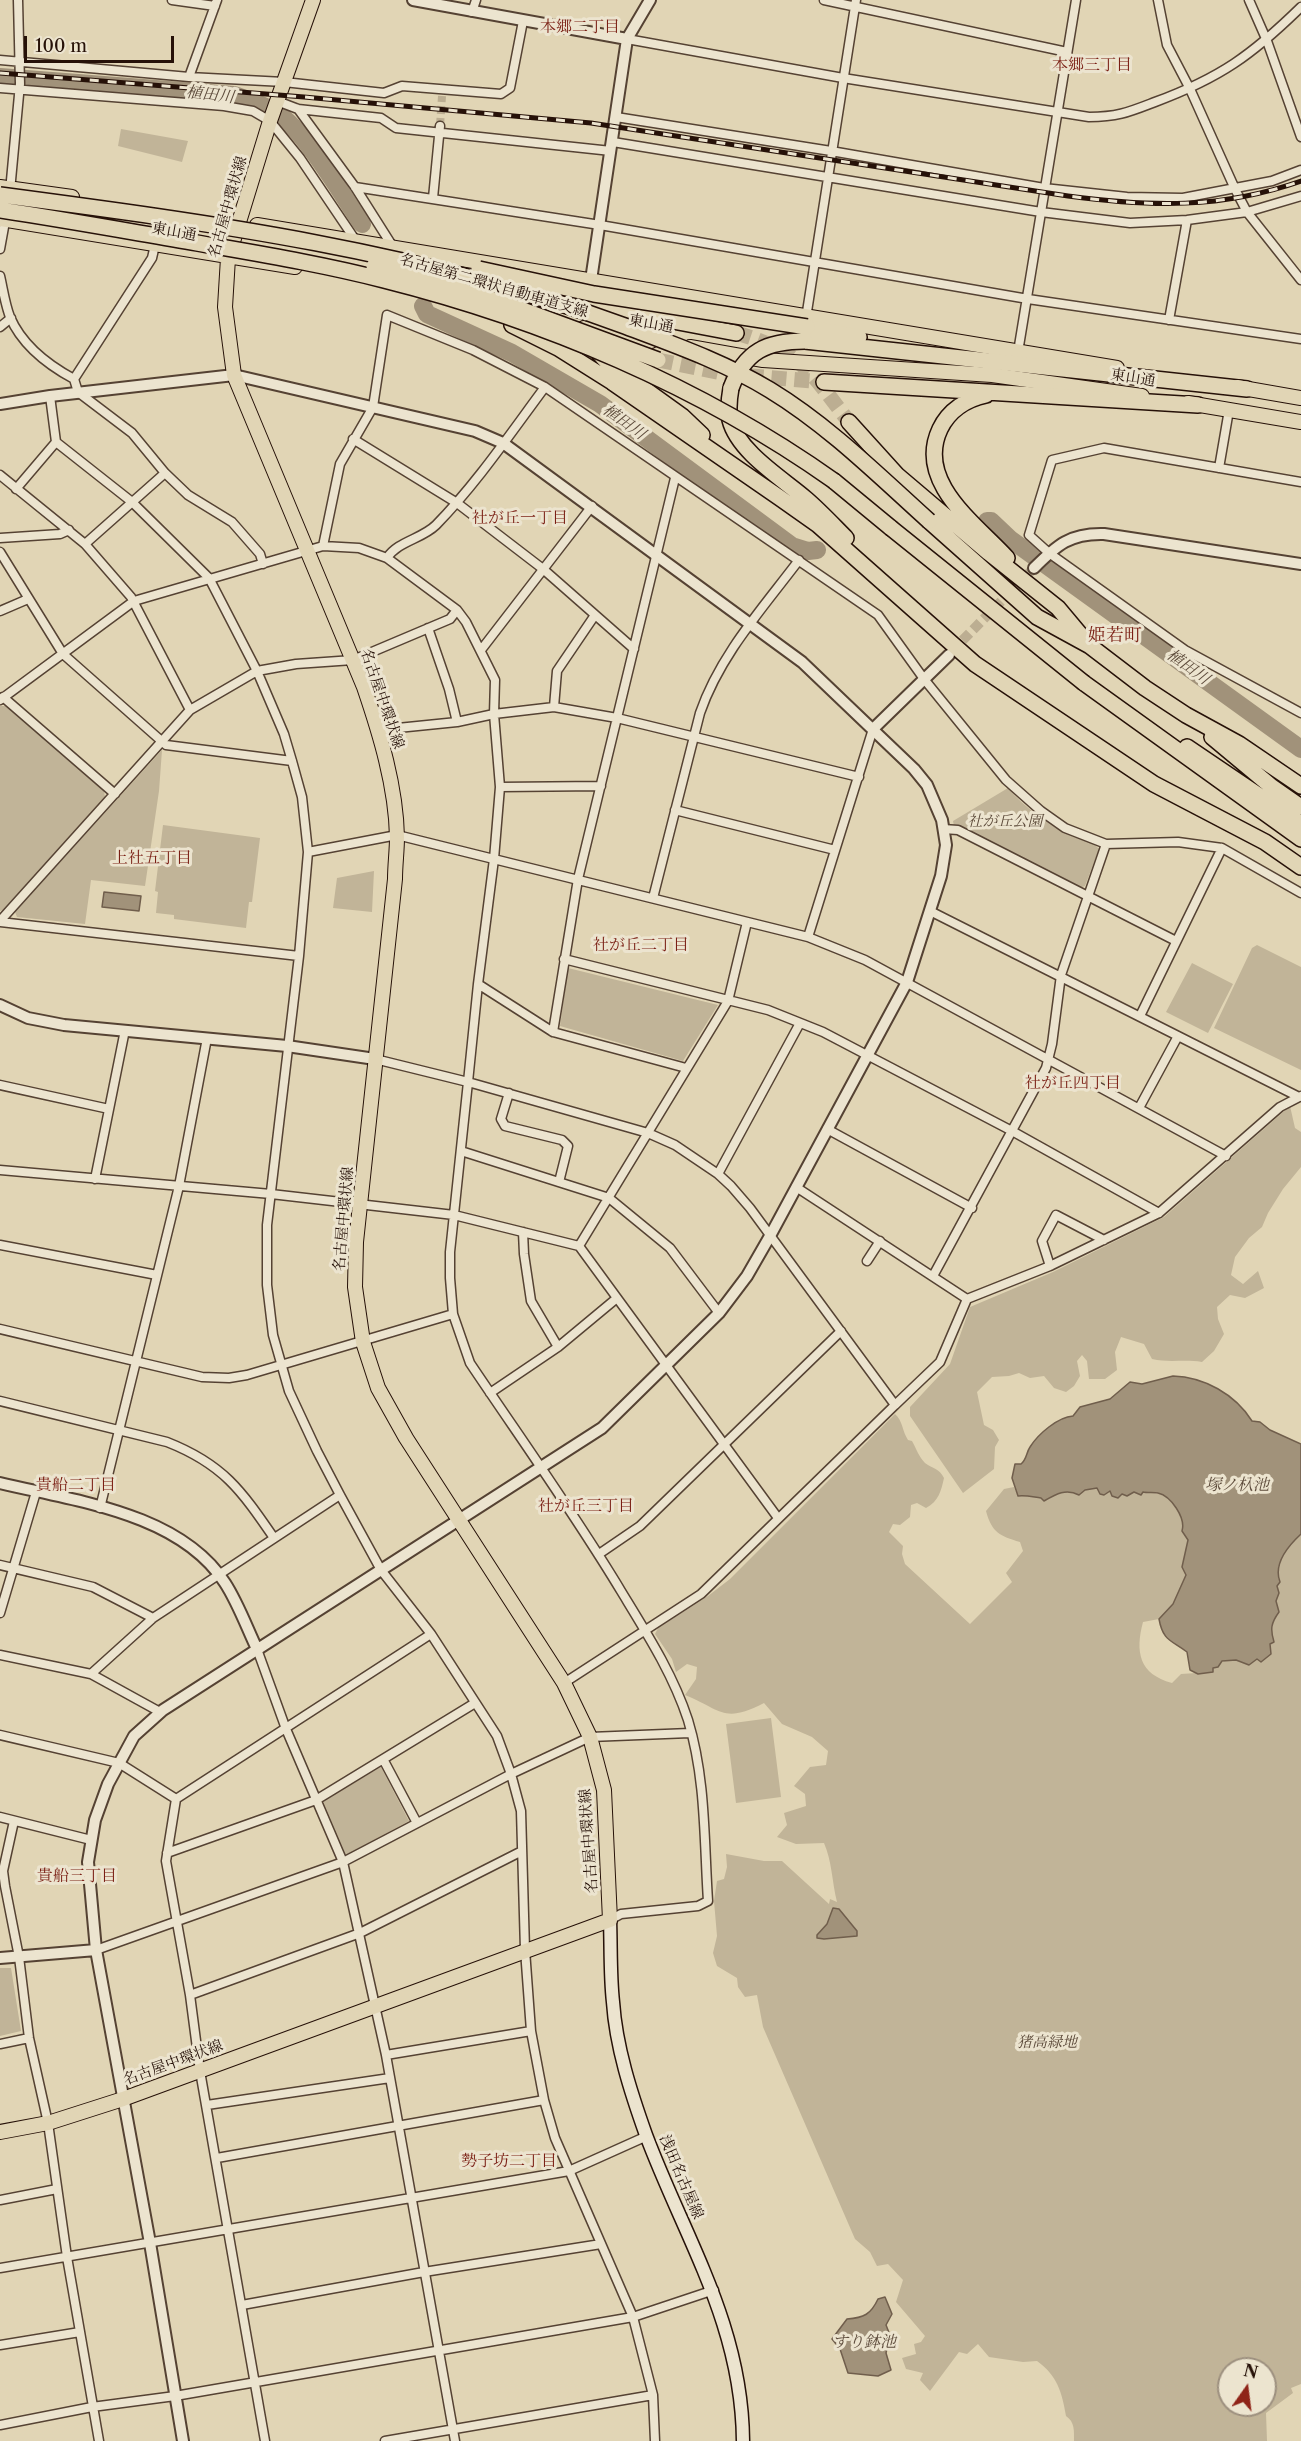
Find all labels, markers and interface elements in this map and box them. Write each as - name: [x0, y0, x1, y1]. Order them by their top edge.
- district label: 本郷二丁目: [540, 17, 620, 37]
- scale bar: [27, 24, 177, 62]
- text: 100 m: [35, 35, 87, 57]
- district label: 本郷三丁目: [1052, 55, 1132, 75]
- water label: 植田川: [185, 83, 235, 107]
- street label: 名古屋中環状線: [205, 154, 251, 260]
- street label: 東山通: [150, 219, 198, 245]
- street label: 名古屋第二環状自動車道支線: [398, 250, 590, 322]
- street label: 東山通: [627, 311, 675, 337]
- street label: 東山通: [1109, 366, 1157, 390]
- water label: 植田川: [599, 400, 649, 444]
- district label: 社が丘一丁目: [472, 508, 568, 528]
- district label: 姫若町: [1088, 625, 1142, 647]
- water label: 植田川: [1163, 645, 1213, 689]
- street label: 名古屋中環状線: [356, 646, 408, 752]
- park label: 社が丘公園: [968, 813, 1042, 831]
- district label: 上社五丁目: [112, 848, 192, 868]
- district label: 社が丘二丁目: [593, 935, 689, 955]
- district label: 社が丘四丁目: [1025, 1073, 1121, 1093]
- street label: 名古屋中環状線: [330, 1166, 358, 1272]
- district label: 貴船二丁目: [36, 1475, 116, 1495]
- water label: 塚ノ杁池: [1205, 1475, 1269, 1495]
- district label: 社が丘三丁目: [538, 1496, 634, 1516]
- street label: 名古屋中環状線: [576, 1788, 602, 1894]
- district label: 貴船三丁目: [37, 1866, 117, 1886]
- park label: 猪高緑地: [1017, 2034, 1077, 2052]
- street label: 名古屋中環状線: [121, 2037, 225, 2089]
- street label: 浅田名古屋線: [655, 2132, 707, 2222]
- district label: 勢子坊二丁目: [461, 2151, 557, 2171]
- water label: すり鉢池: [832, 2332, 896, 2352]
- north arrow: [1217, 2357, 1277, 2417]
- text: N: [1242, 2360, 1260, 2383]

